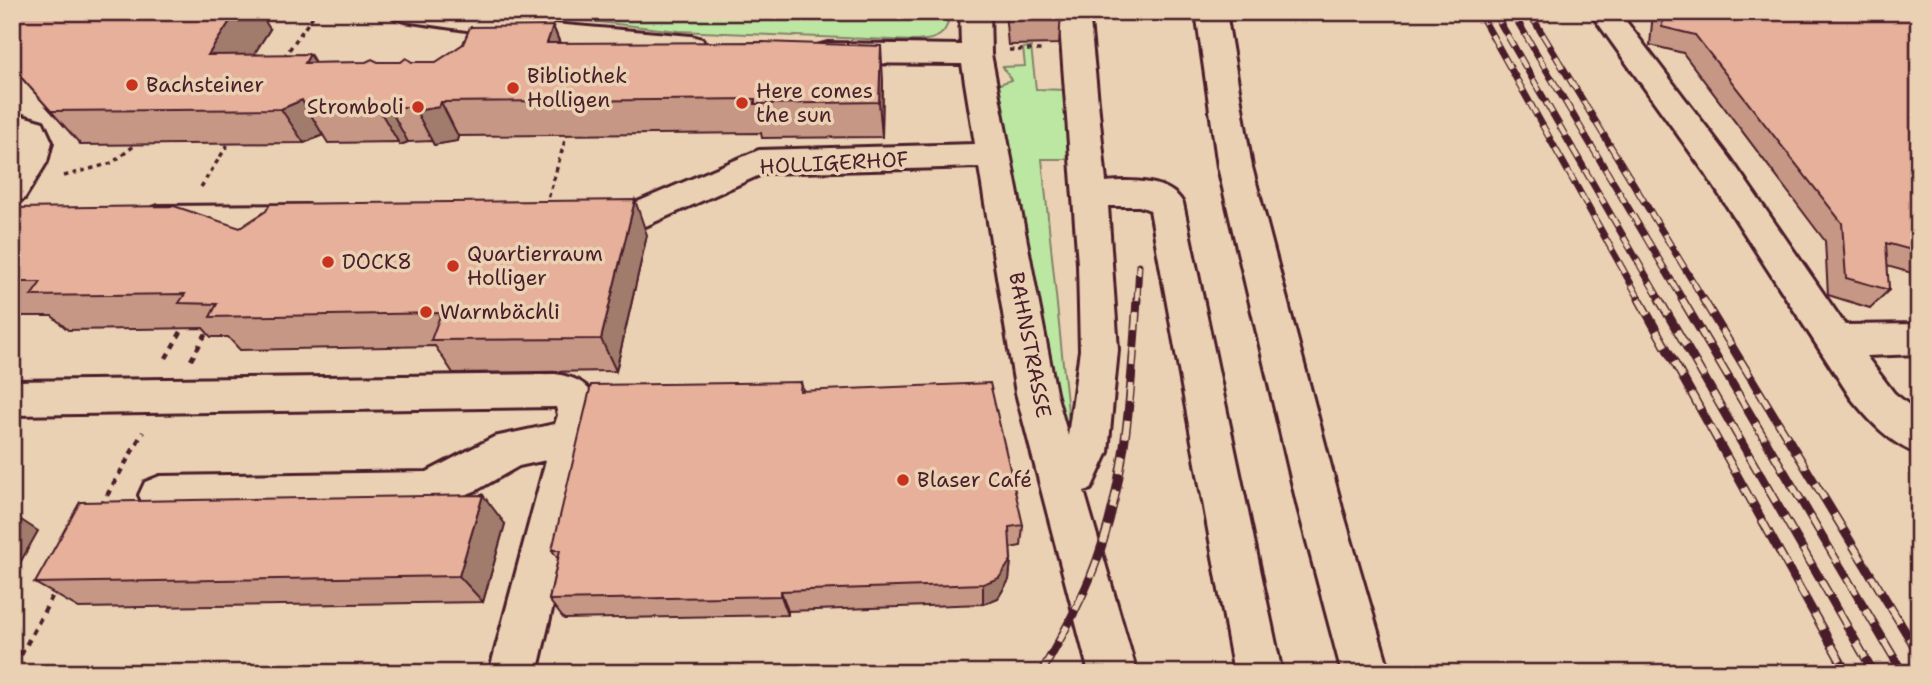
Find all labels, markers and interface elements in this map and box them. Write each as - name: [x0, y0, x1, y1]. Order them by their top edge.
- place label: Bibliothek Holligen: [527, 62, 627, 114]
- place label: Bachsteiner: [146, 71, 264, 99]
- marker: Bachsteiner: [124, 77, 140, 93]
- place label: Here comes the sun: [756, 77, 873, 129]
- marker: Bibliothek Holligen: [505, 80, 521, 96]
- place label: Stromboli: [307, 93, 404, 121]
- marker: Here comes the sun: [734, 95, 750, 111]
- marker: Stromboli: [410, 99, 426, 115]
- street label: HOLLIGERHOF: [759, 145, 909, 181]
- place label: Quartierraum Holliger: [467, 240, 603, 292]
- place label: DOCK8: [342, 248, 412, 276]
- marker: DOCK8: [320, 254, 336, 270]
- marker: Quartierraum Holliger: [445, 258, 461, 274]
- street label: BAHNSTRASSE: [1002, 270, 1058, 420]
- place label: Warmbächli: [440, 298, 560, 326]
- marker: Warmbächli: [418, 304, 434, 320]
- place label: Blaser Café: [917, 466, 1032, 494]
- marker: Blaser Café: [895, 472, 911, 488]

